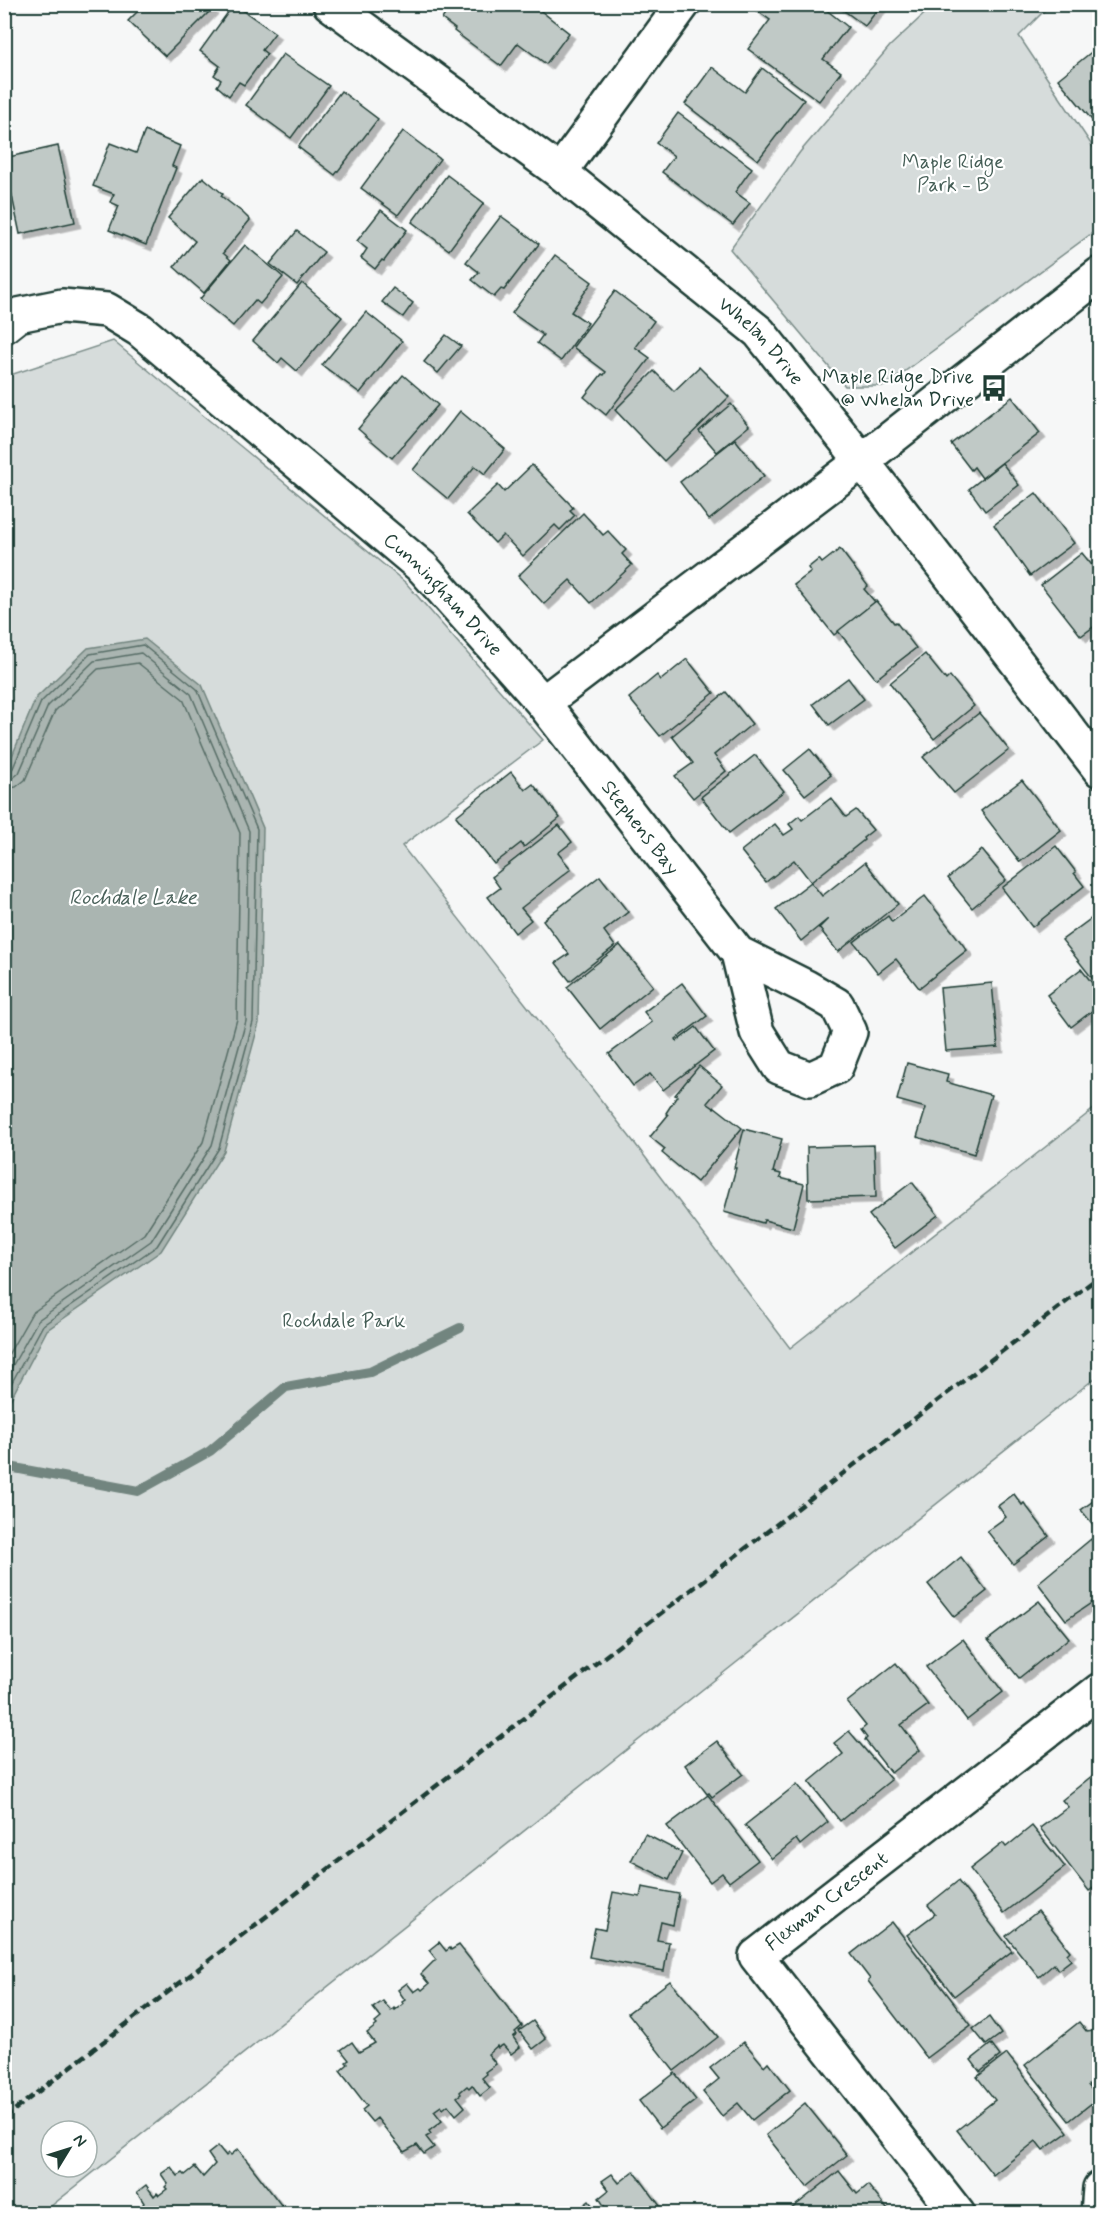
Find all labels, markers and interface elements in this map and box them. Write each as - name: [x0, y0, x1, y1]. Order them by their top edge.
- park label: Maple Ridge Park - B: [902, 149, 1004, 199]
- street label: Whelan Drive: [712, 291, 810, 391]
- place label: Maple Ridge Drive @ Whelan Drive: [822, 364, 974, 414]
- bus stop icon: Maple Ridge Drive @ Whelan Drive: [979, 373, 1009, 403]
- street label: Cunningham Drive: [377, 527, 509, 662]
- street label: Stephens Bay: [595, 775, 686, 881]
- water label: Rochdale Lake: [69, 884, 198, 912]
- park label: Rochdale Park: [282, 1308, 406, 1335]
- street label: Flexman Crescent: [760, 1845, 894, 1957]
- north arrow: [39, 2119, 99, 2179]
- text: N: [68, 2130, 91, 2151]

